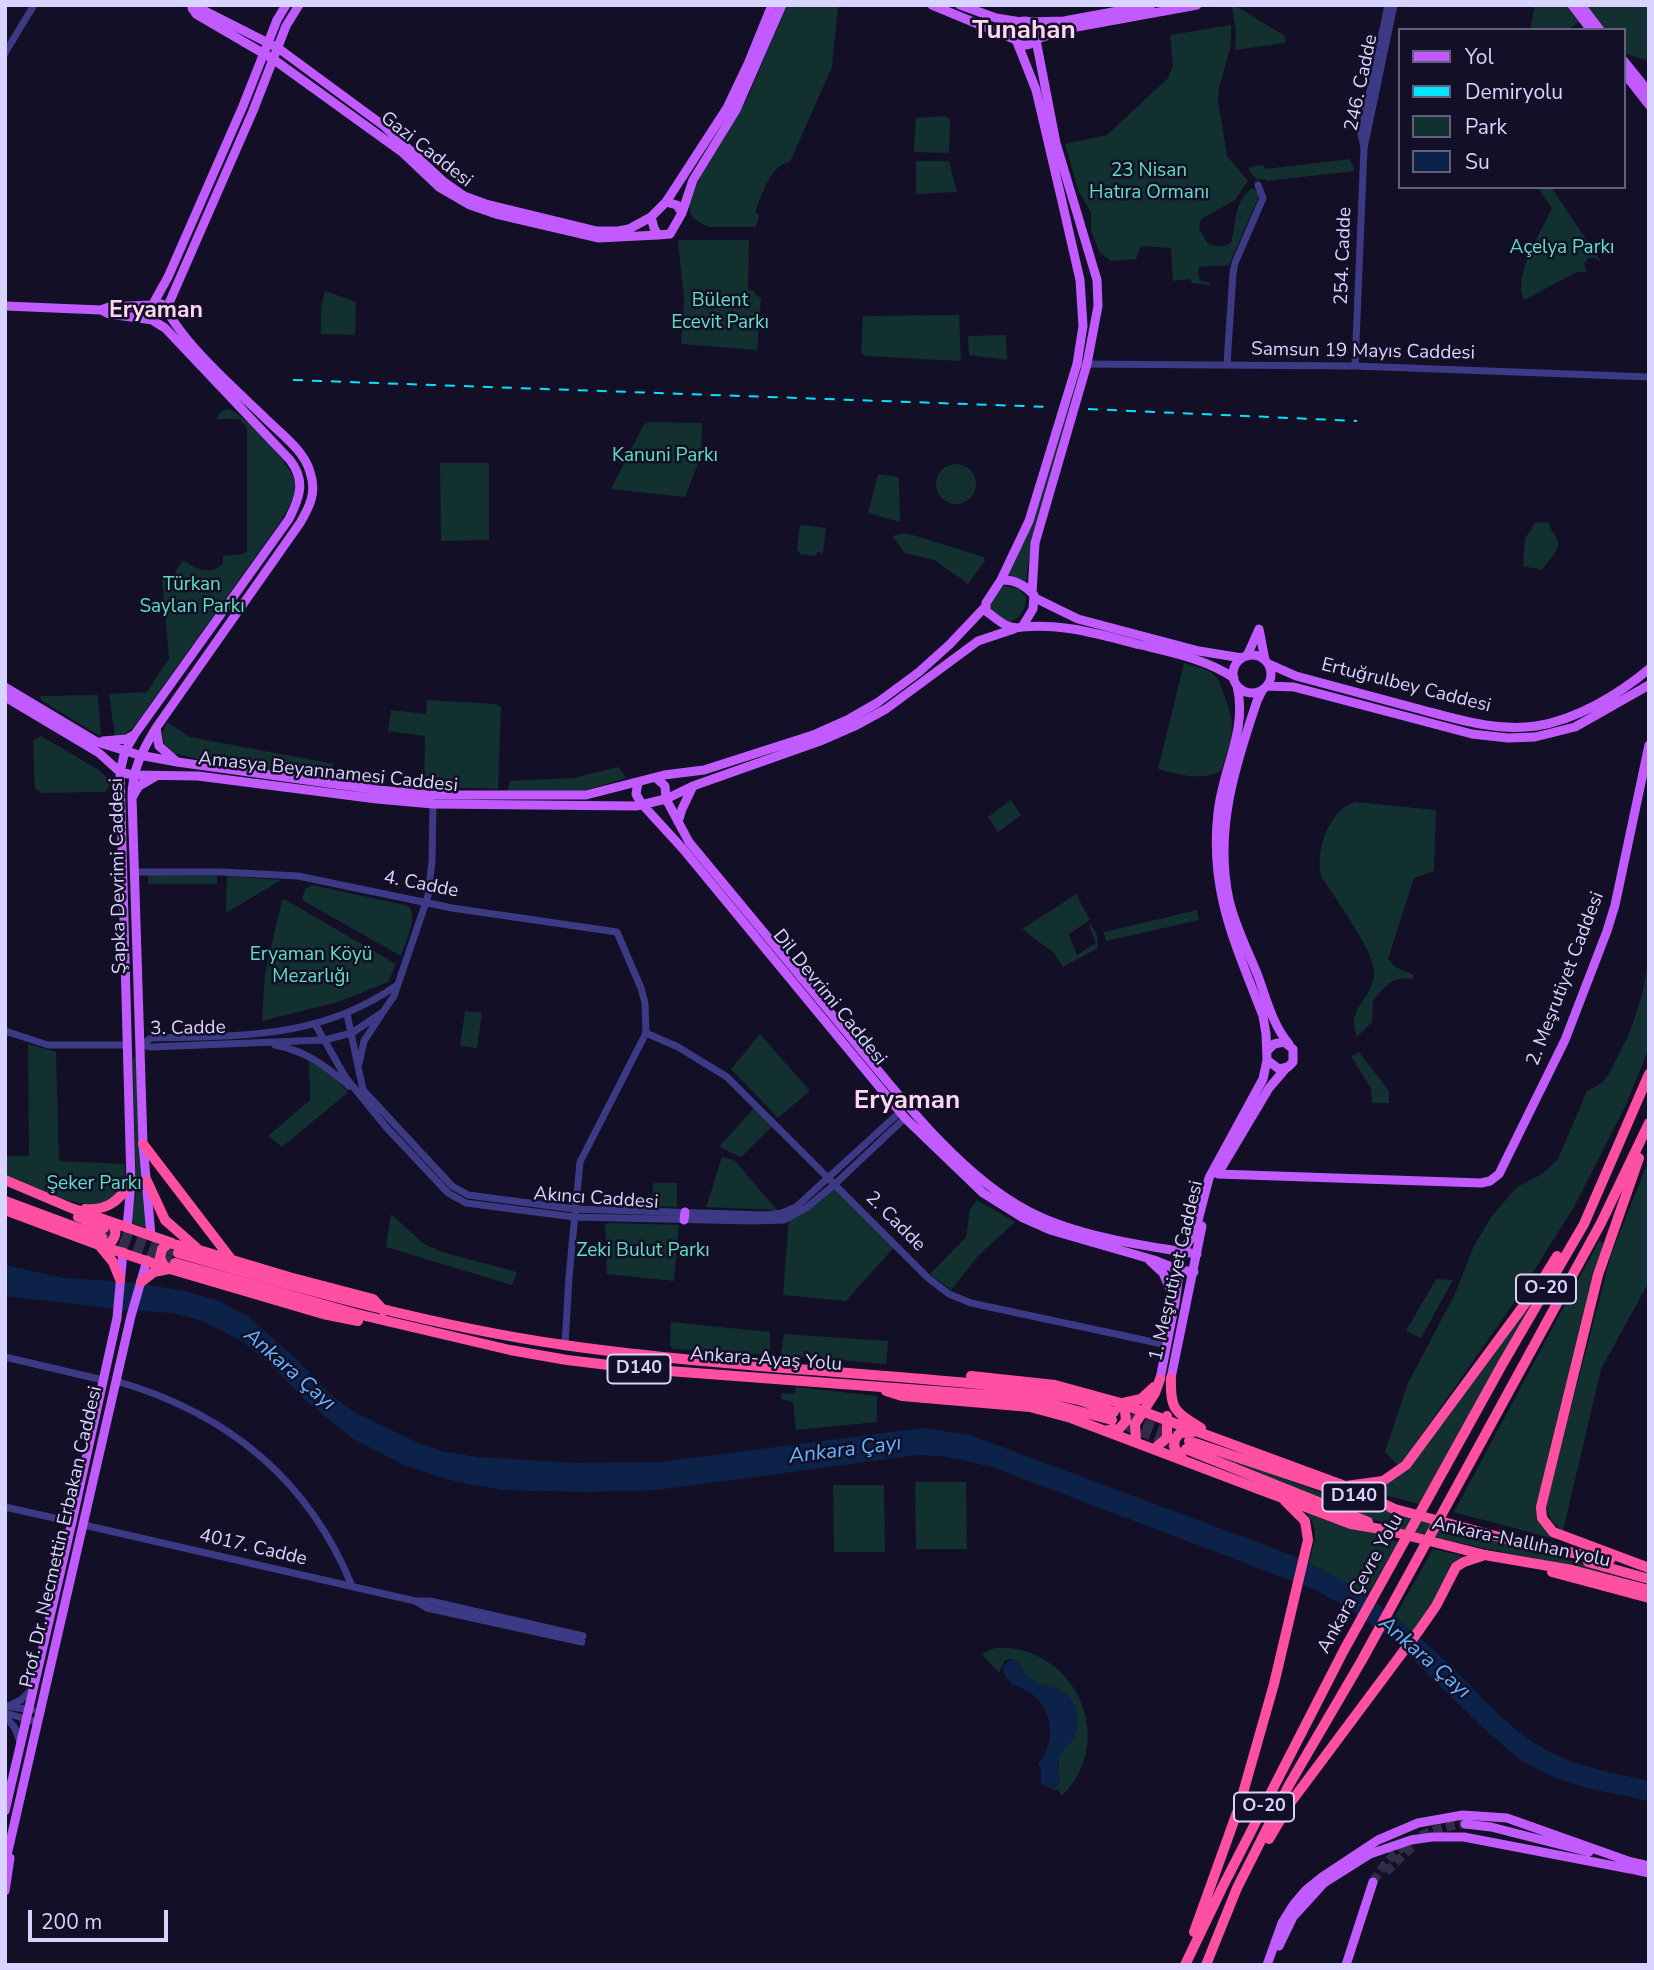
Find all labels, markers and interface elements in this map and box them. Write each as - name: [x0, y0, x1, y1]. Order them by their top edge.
- district label: Tunahan: [972, 16, 1076, 48]
- legend: [1398, 28, 1626, 189]
- street label: 246. Cadde: [1341, 33, 1383, 133]
- text: Yol: [1465, 43, 1494, 71]
- text: Demiryolu: [1465, 78, 1563, 106]
- street label: Gazi Caddesi: [376, 107, 476, 193]
- text: Park: [1465, 113, 1507, 141]
- text: Su: [1465, 148, 1490, 176]
- park label: 23 Nisan Hatıra Ormanı: [1089, 160, 1209, 204]
- street label: 254. Cadde: [1331, 207, 1357, 305]
- park label: Açelya Parkı: [1510, 237, 1614, 259]
- park label: Bülent Ecevit Parkı: [671, 290, 769, 334]
- district label: Eryaman: [109, 297, 203, 325]
- street label: Samsun 19 Mayıs Caddesi: [1251, 339, 1475, 365]
- park label: Kanuni Parkı: [612, 445, 718, 467]
- park label: Türkan Saylan Parkı: [139, 574, 245, 618]
- street label: Ertuğrulbey Caddesi: [1319, 654, 1493, 718]
- street label: Amasya Beyannamesi Caddesi: [197, 748, 459, 798]
- street label: Şapka Devrimi Caddesi: [106, 778, 132, 974]
- street label: 4. Cadde: [382, 867, 460, 903]
- street label: 2. Meşrutiyet Caddesi: [1522, 889, 1610, 1069]
- street label: Dil Devrimi Caddesi: [767, 926, 891, 1070]
- park label: Eryaman Köyü Mezarlığı: [250, 944, 372, 988]
- street label: 3. Cadde: [150, 1017, 226, 1041]
- district label: Eryaman: [854, 1086, 960, 1118]
- park label: Şeker Parkı: [46, 1173, 142, 1195]
- street label: 1. Meşrutiyet Caddesi: [1145, 1179, 1209, 1363]
- street label: Akıncı Caddesi: [533, 1183, 659, 1215]
- street label: 2. Cadde: [860, 1187, 930, 1257]
- park label: Zeki Bulut Parkı: [576, 1240, 710, 1262]
- road number: O-20: [1516, 1274, 1576, 1304]
- water label: Ankara Çayı: [238, 1323, 340, 1417]
- street label: Ankara-Ayaş Yolu: [689, 1343, 843, 1377]
- road number: D140: [608, 1354, 670, 1384]
- street label: Prof. Dr. Necmettin Erbakan Caddesi: [16, 1384, 108, 1690]
- water label: Ankara Çayı: [787, 1432, 903, 1470]
- road number: D140: [1322, 1482, 1386, 1512]
- street label: Ankara Çevre Yolu: [1313, 1510, 1409, 1658]
- street label: Ankara-Nallıhan yolu: [1430, 1513, 1612, 1573]
- street label: 4017. Cadde: [197, 1525, 309, 1571]
- water label: Ankara Çayı: [1373, 1611, 1475, 1705]
- road number: O-20: [1234, 1793, 1294, 1822]
- scale bar: [32, 1896, 172, 1940]
- text: 200 m: [41, 1908, 102, 1936]

